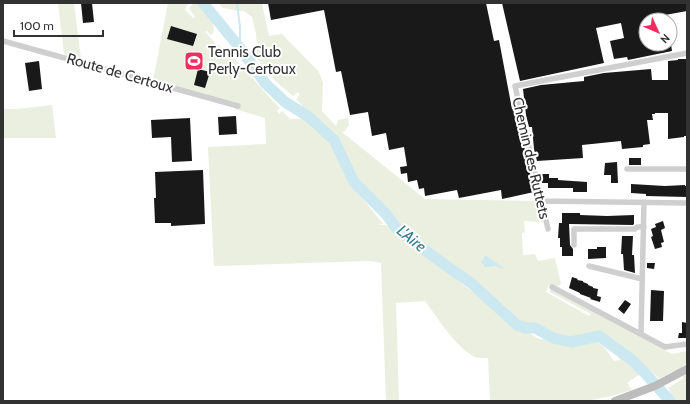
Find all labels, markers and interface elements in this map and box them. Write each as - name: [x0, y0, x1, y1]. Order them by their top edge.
- scale bar: [14, 12, 103, 38]
- north arrow: [638, 12, 678, 52]
- text: 100 m: [20, 18, 54, 33]
- text: N: [657, 31, 673, 47]
- place label: Tennis Club Perly-Certoux: [208, 43, 296, 78]
- street label: Route de Certoux: [65, 49, 175, 97]
- sports icon: Tennis Club Perly-Certoux: [183, 50, 205, 72]
- street label: Chemin des Ruttets: [508, 95, 554, 221]
- water label: L'Aire: [393, 221, 430, 256]

